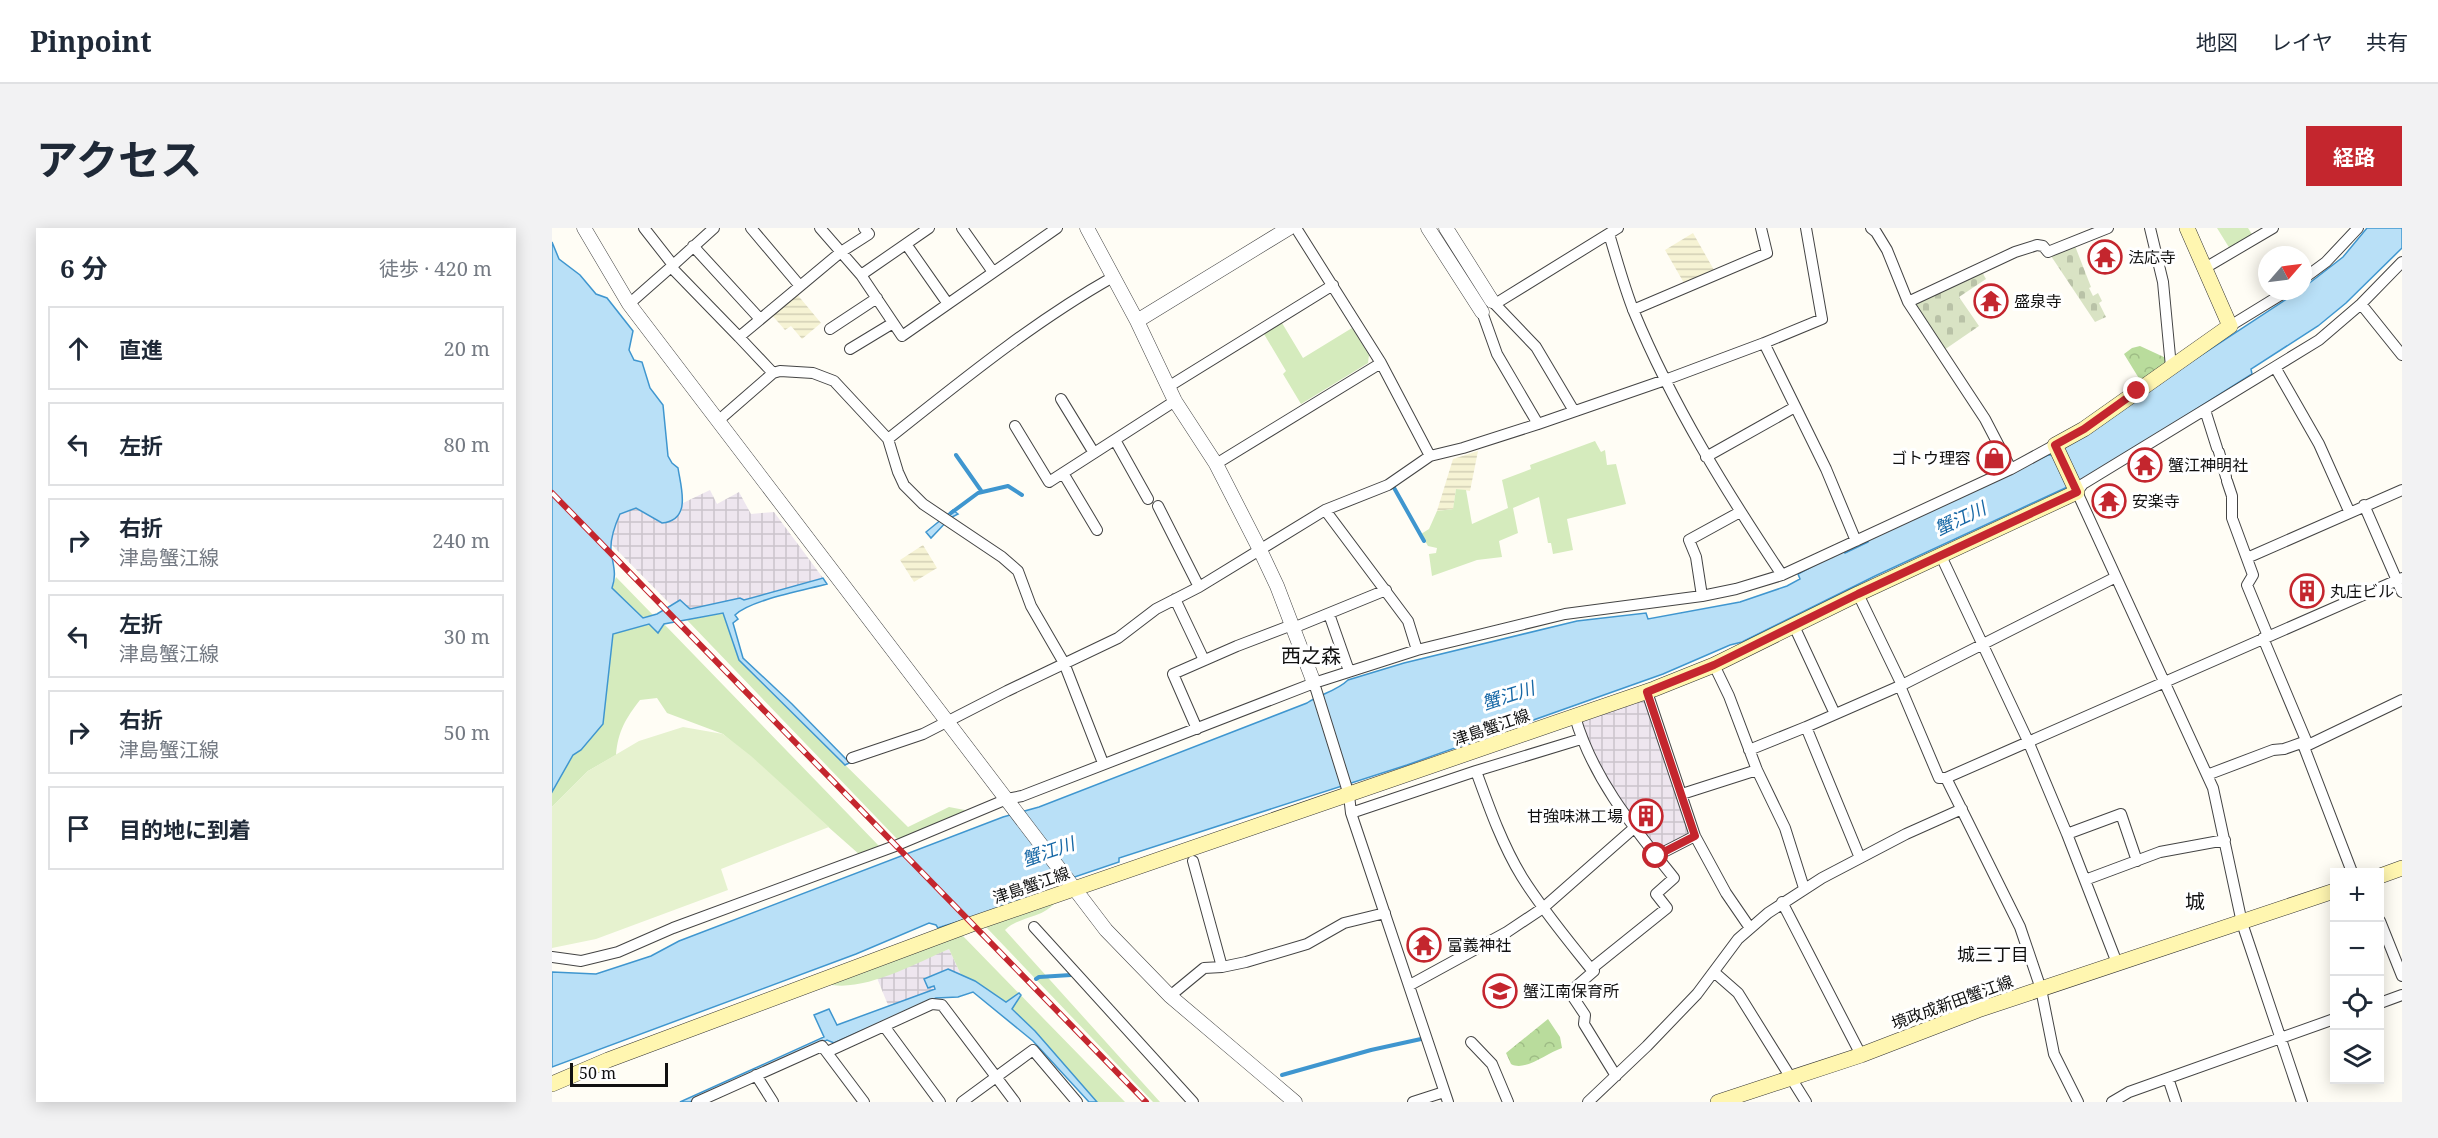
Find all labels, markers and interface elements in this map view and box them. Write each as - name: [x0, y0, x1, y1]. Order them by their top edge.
- text: Pinpoint: [30, 22, 152, 60]
- text: 地図: [2196, 28, 2238, 56]
- text: レイヤ: [2271, 28, 2333, 56]
- text: 共有: [2366, 28, 2408, 56]
- button: 経路: [2306, 126, 2402, 186]
- text: アクセス: [36, 130, 202, 187]
- temple icon: 法応寺: [2087, 239, 2123, 275]
- place label: 法応寺: [2128, 246, 2176, 268]
- north arrow: [2258, 246, 2312, 300]
- text: 6 分: [60, 250, 107, 286]
- text: 徒歩 · 420 m: [379, 255, 492, 282]
- temple icon: 盛泉寺: [1973, 283, 2009, 319]
- place label: 盛泉寺: [2014, 290, 2062, 312]
- icon: ahead: [62, 332, 95, 365]
- text: 直進: [119, 334, 163, 364]
- text: 20 m: [444, 335, 490, 362]
- route end: [2123, 377, 2149, 403]
- icon: left: [62, 428, 95, 461]
- text: 左折: [119, 430, 163, 460]
- text: 80 m: [444, 431, 490, 458]
- shop icon: ゴトウ理容: [1976, 440, 2012, 476]
- place label: ゴトウ理容: [1891, 447, 1971, 469]
- temple icon: 蟹江神明社: [2127, 447, 2163, 483]
- place label: 蟹江神明社: [2168, 454, 2248, 476]
- temple icon: 安楽寺: [2091, 483, 2127, 519]
- place label: 安楽寺: [2132, 490, 2180, 512]
- water label: 蟹江川: [1930, 495, 1991, 540]
- text: 右折: [119, 512, 163, 542]
- icon: right: [62, 524, 95, 557]
- text: 240 m: [432, 527, 490, 554]
- text: 津島蟹江線: [119, 544, 219, 571]
- building icon: 丸庄ビル: [2289, 573, 2325, 609]
- place label: 丸庄ビル: [2330, 580, 2394, 602]
- text: 左折: [119, 608, 163, 638]
- icon: left: [62, 620, 95, 653]
- text: 30 m: [444, 623, 490, 650]
- text: 津島蟹江線: [119, 640, 219, 667]
- district label: 西之森: [1281, 642, 1341, 669]
- water label: 蟹江川: [1479, 675, 1539, 715]
- text: 右折: [119, 704, 163, 734]
- street label: 津島蟹江線: [1450, 704, 1532, 750]
- icon: right: [62, 716, 95, 749]
- text: 50 m: [444, 719, 490, 746]
- text: 津島蟹江線: [119, 736, 219, 763]
- building icon: 甘強味淋工場: [1628, 798, 1664, 834]
- place label: 甘強味淋工場: [1527, 805, 1623, 827]
- icon: arrive: [62, 812, 95, 845]
- text: 目的地に到着: [119, 814, 251, 844]
- water label: 蟹江川: [1019, 830, 1079, 871]
- route start: [1642, 842, 1668, 868]
- street label: 津島蟹江線: [990, 862, 1072, 908]
- map controls: [2330, 868, 2384, 1084]
- button: +: [2330, 868, 2384, 922]
- district label: 城: [2185, 888, 2205, 915]
- button: −: [2330, 922, 2384, 976]
- temple icon: 富義神社: [1406, 927, 1442, 963]
- place label: 富義神社: [1447, 934, 1511, 956]
- district label: 城三丁目: [1957, 942, 2029, 966]
- street label: 境政成新田蟹江線: [1888, 970, 2016, 1034]
- school or university icon: 蟹江南保育所: [1482, 973, 1518, 1009]
- button: locate: [2330, 976, 2384, 1030]
- place label: 蟹江南保育所: [1523, 980, 1619, 1002]
- button: layers: [2330, 1030, 2384, 1084]
- scale bar: [570, 1060, 668, 1088]
- text: 50 m: [579, 1062, 616, 1084]

